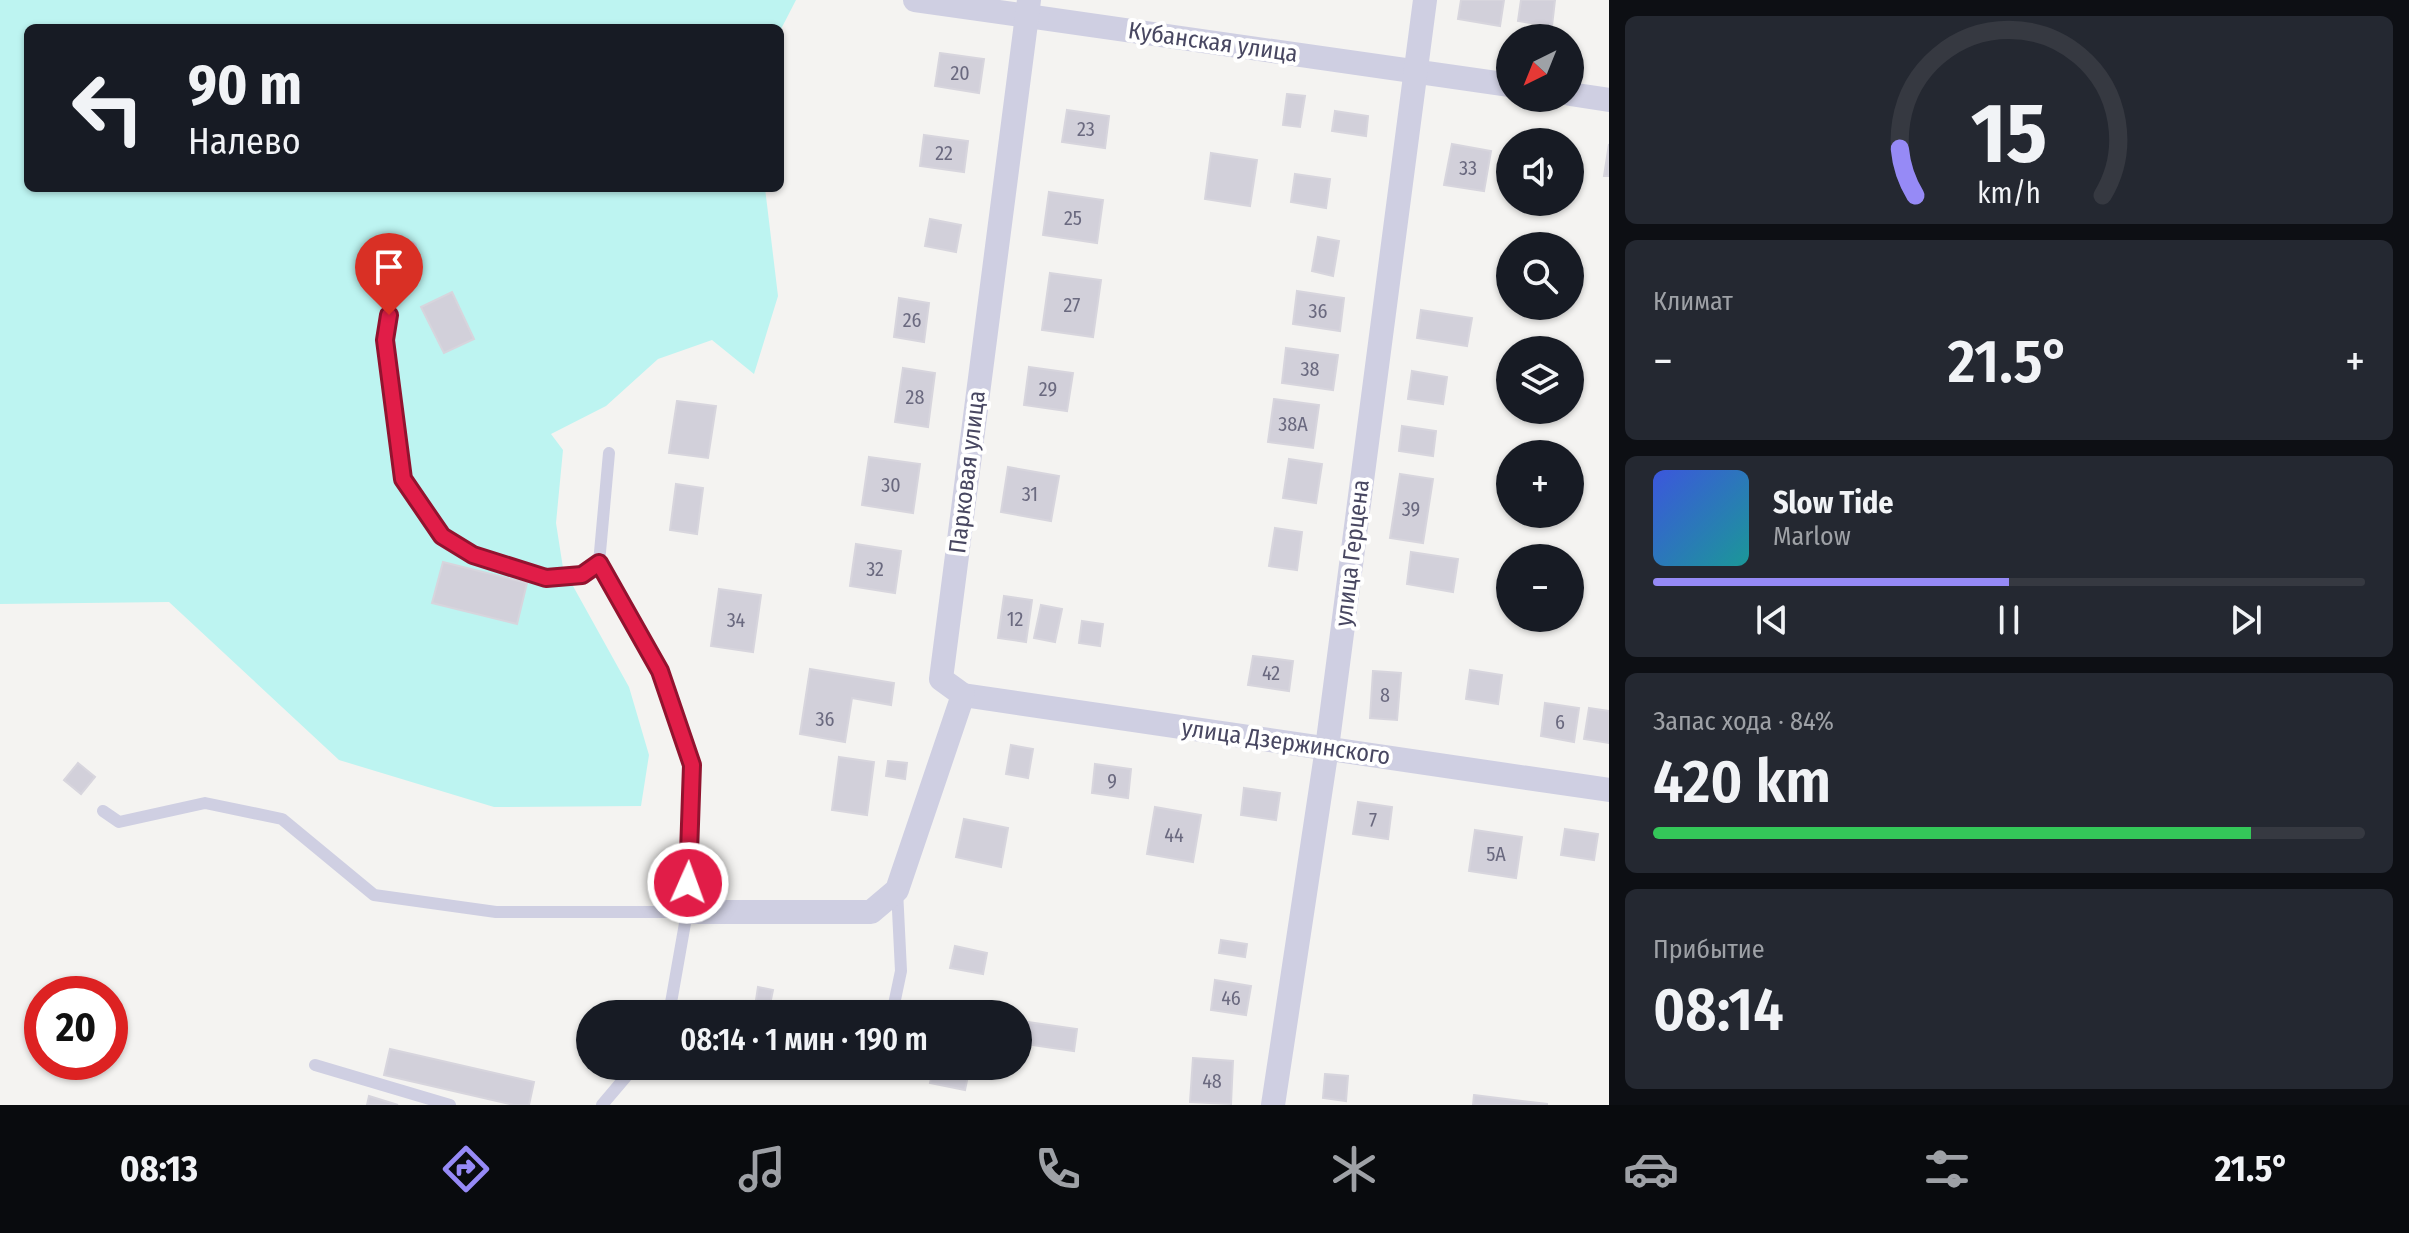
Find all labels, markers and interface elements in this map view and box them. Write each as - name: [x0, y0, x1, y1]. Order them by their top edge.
- street label: Кубанская улица: [1127, 16, 1299, 68]
- north arrow: [1496, 24, 1584, 112]
- map controls: [1496, 24, 1584, 632]
- text: 90 m: [188, 52, 302, 119]
- icon: left: [56, 56, 160, 160]
- house number: 20: [950, 61, 970, 85]
- text: 15: [1971, 84, 2047, 184]
- house number: 23: [1077, 117, 1095, 141]
- text: Налево: [188, 120, 301, 164]
- button: sound: [1496, 128, 1584, 216]
- house number: 22: [935, 141, 953, 165]
- house number: 33: [1459, 156, 1477, 180]
- text: km/h: [1977, 176, 2041, 211]
- house number: 25: [1064, 206, 1082, 230]
- button: search: [1496, 232, 1584, 320]
- pin: [355, 233, 423, 315]
- icon: arrive: [367, 245, 411, 289]
- text: Климат: [1653, 286, 1733, 317]
- house number: 27: [1064, 293, 1080, 317]
- house number: 36: [1309, 299, 1328, 323]
- house number: 26: [903, 308, 921, 332]
- text: 21.5°: [1948, 326, 2070, 398]
- text: −: [1653, 335, 1673, 388]
- text: +: [2345, 335, 2365, 388]
- button: layers: [1496, 336, 1584, 424]
- house number: 38: [1300, 357, 1320, 381]
- house number: 29: [1039, 377, 1057, 401]
- house number: 28: [906, 385, 924, 409]
- street label: Парковая улица: [943, 389, 991, 555]
- house number: 38А: [1278, 412, 1308, 436]
- button: +: [1496, 440, 1584, 528]
- house number: 30: [881, 473, 901, 497]
- street label: улица Герцена: [1329, 478, 1375, 628]
- house number: 31: [1022, 482, 1038, 506]
- text: Slow Tide: [1773, 485, 1894, 521]
- house number: 39: [1402, 497, 1420, 521]
- text: Marlow: [1773, 521, 1851, 552]
- button: −: [1496, 544, 1584, 632]
- house number: 32: [866, 557, 884, 581]
- icon: previous: [1750, 598, 1794, 642]
- icon: pause: [1987, 598, 2031, 642]
- icon: next: [2224, 598, 2268, 642]
- house number: 12: [1007, 607, 1023, 631]
- house number: 34: [727, 608, 746, 632]
- house number: 42: [1262, 661, 1280, 685]
- house number: 8: [1380, 683, 1390, 707]
- text: Запас хода · 84%: [1653, 706, 1834, 737]
- house number: 36: [816, 707, 835, 731]
- house number: 6: [1555, 710, 1565, 734]
- street label: улица Дзержинского: [1180, 713, 1392, 771]
- text: 420 km: [1653, 746, 1831, 818]
- house number: 9: [1107, 769, 1117, 793]
- house number: 7: [1369, 808, 1377, 832]
- house number: 44: [1164, 823, 1184, 847]
- position arrow: [646, 841, 730, 925]
- house number: 5А: [1486, 842, 1506, 866]
- text: Прибытие: [1653, 934, 1765, 965]
- text: 08:14: [1653, 974, 1784, 1046]
- speed limit sign: 20: [24, 976, 128, 1080]
- house number: 46: [1221, 986, 1241, 1010]
- text: 08:14 · 1 мин · 190 m: [680, 1022, 928, 1058]
- house number: 48: [1202, 1069, 1222, 1093]
- icon: directions: [438, 1141, 494, 1197]
- icon: music: [734, 1141, 790, 1197]
- icon: phone: [1030, 1141, 1086, 1197]
- icon: climate: [1326, 1141, 1382, 1197]
- icon: car: [1623, 1141, 1679, 1197]
- icon: filters: [1919, 1141, 1975, 1197]
- text: 08:13: [120, 1147, 198, 1191]
- text: 21.5°: [2215, 1147, 2289, 1191]

